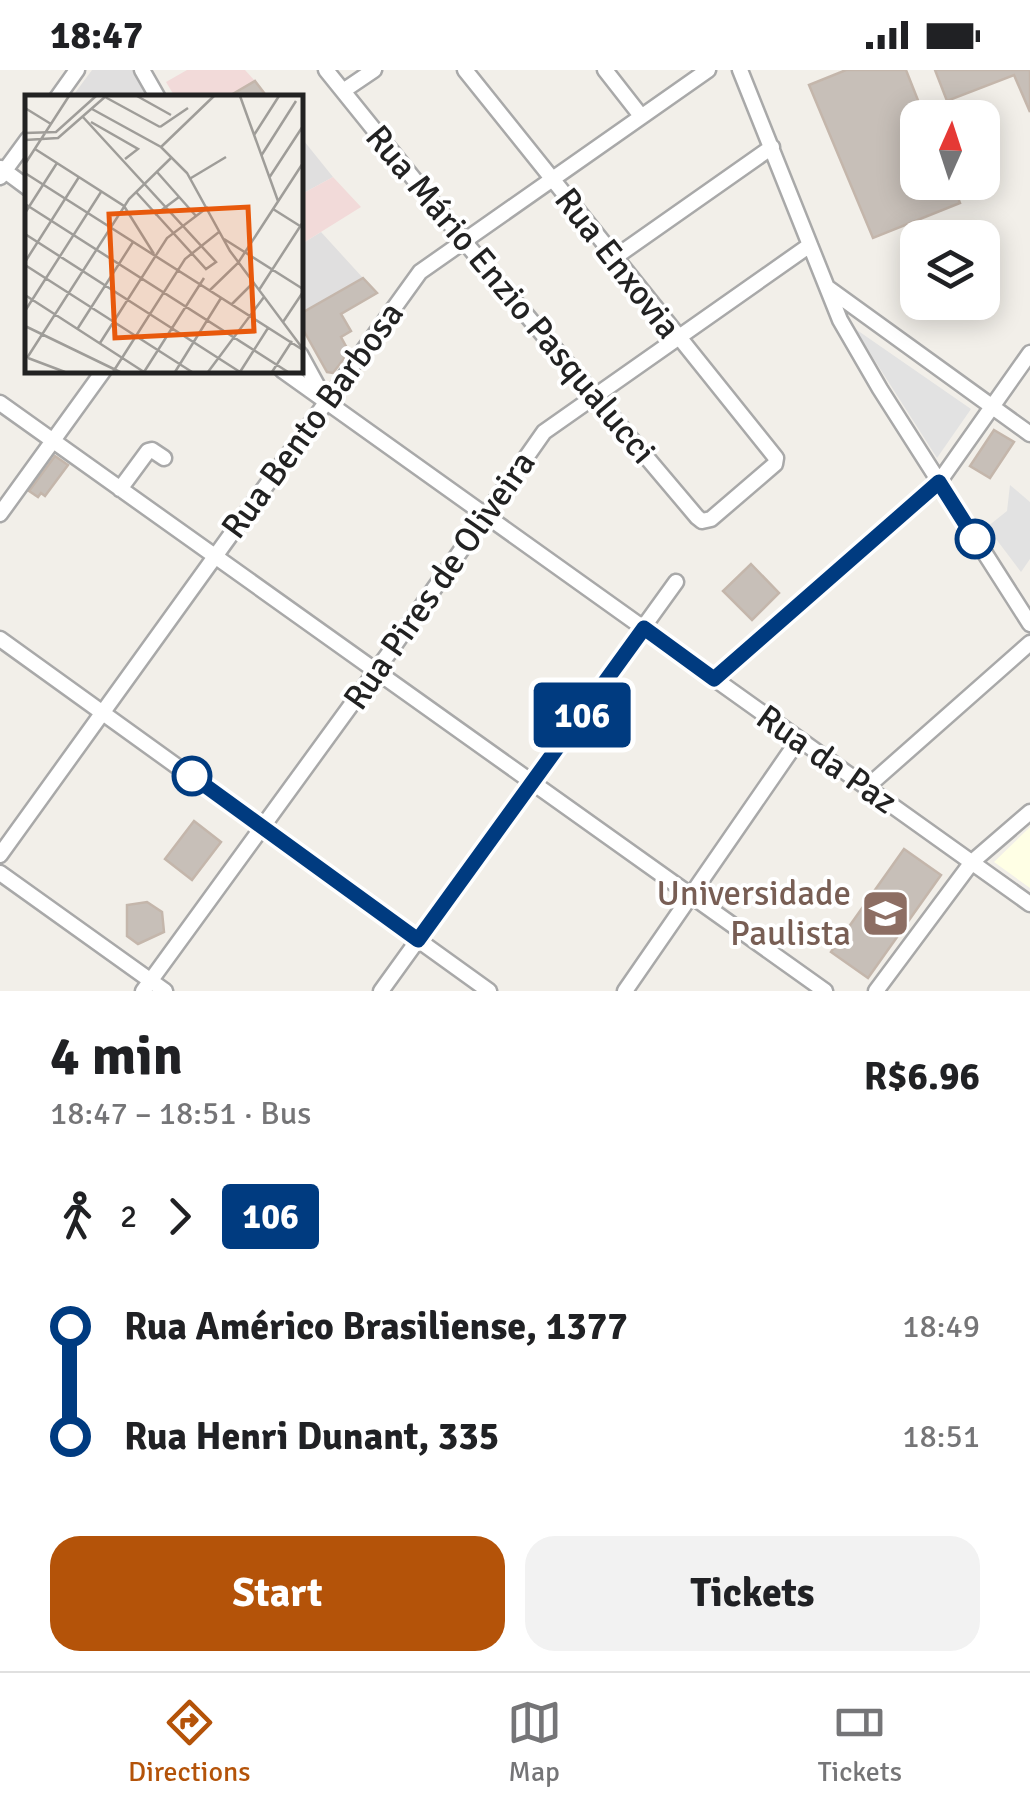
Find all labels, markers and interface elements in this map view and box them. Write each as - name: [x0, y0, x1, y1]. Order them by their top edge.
- text: 18:47: [50, 12, 143, 59]
- inset map: [25, 95, 302, 372]
- north arrow: [900, 100, 1000, 200]
- map controls: [900, 100, 1000, 320]
- street label: Rua Mário Enzio Pasqualucci: [356, 116, 665, 472]
- street label: Rua Enxovia: [545, 179, 690, 347]
- button: layers: [900, 220, 1000, 320]
- street label: Rua Bento Barbosa: [212, 294, 413, 547]
- street label: Rua Pires de Oliveira: [334, 443, 545, 718]
- unlabelled marker: [956, 520, 994, 558]
- line badge: 106: [524, 682, 640, 748]
- text: 106: [554, 694, 610, 737]
- street label: Rua da Paz: [748, 696, 905, 823]
- unlabelled marker: [173, 757, 211, 795]
- place label: Universidade Paulista: [656, 872, 851, 955]
- school or university icon: Universidade Paulista: [860, 887, 912, 939]
- text: 4 min: [50, 1022, 183, 1090]
- text: R$6.96: [864, 1053, 980, 1100]
- text: 18:47 – 18:51 · Bus: [50, 1094, 311, 1133]
- icon: walk: [50, 1189, 105, 1244]
- icon: forward: [152, 1189, 207, 1244]
- text: 106: [242, 1195, 299, 1238]
- text: 2: [120, 1197, 137, 1236]
- text: Rua Américo Brasiliense, 1377: [124, 1303, 628, 1350]
- text: 18:49: [902, 1307, 980, 1346]
- text: Rua Henri Dunant, 335: [124, 1413, 499, 1460]
- text: 18:51: [902, 1417, 980, 1456]
- button: Start: [50, 1536, 505, 1651]
- button: Tickets: [525, 1536, 980, 1651]
- tab: Directions: [128, 1695, 250, 1789]
- tab: Map: [507, 1695, 562, 1789]
- tab: Tickets: [818, 1695, 902, 1789]

